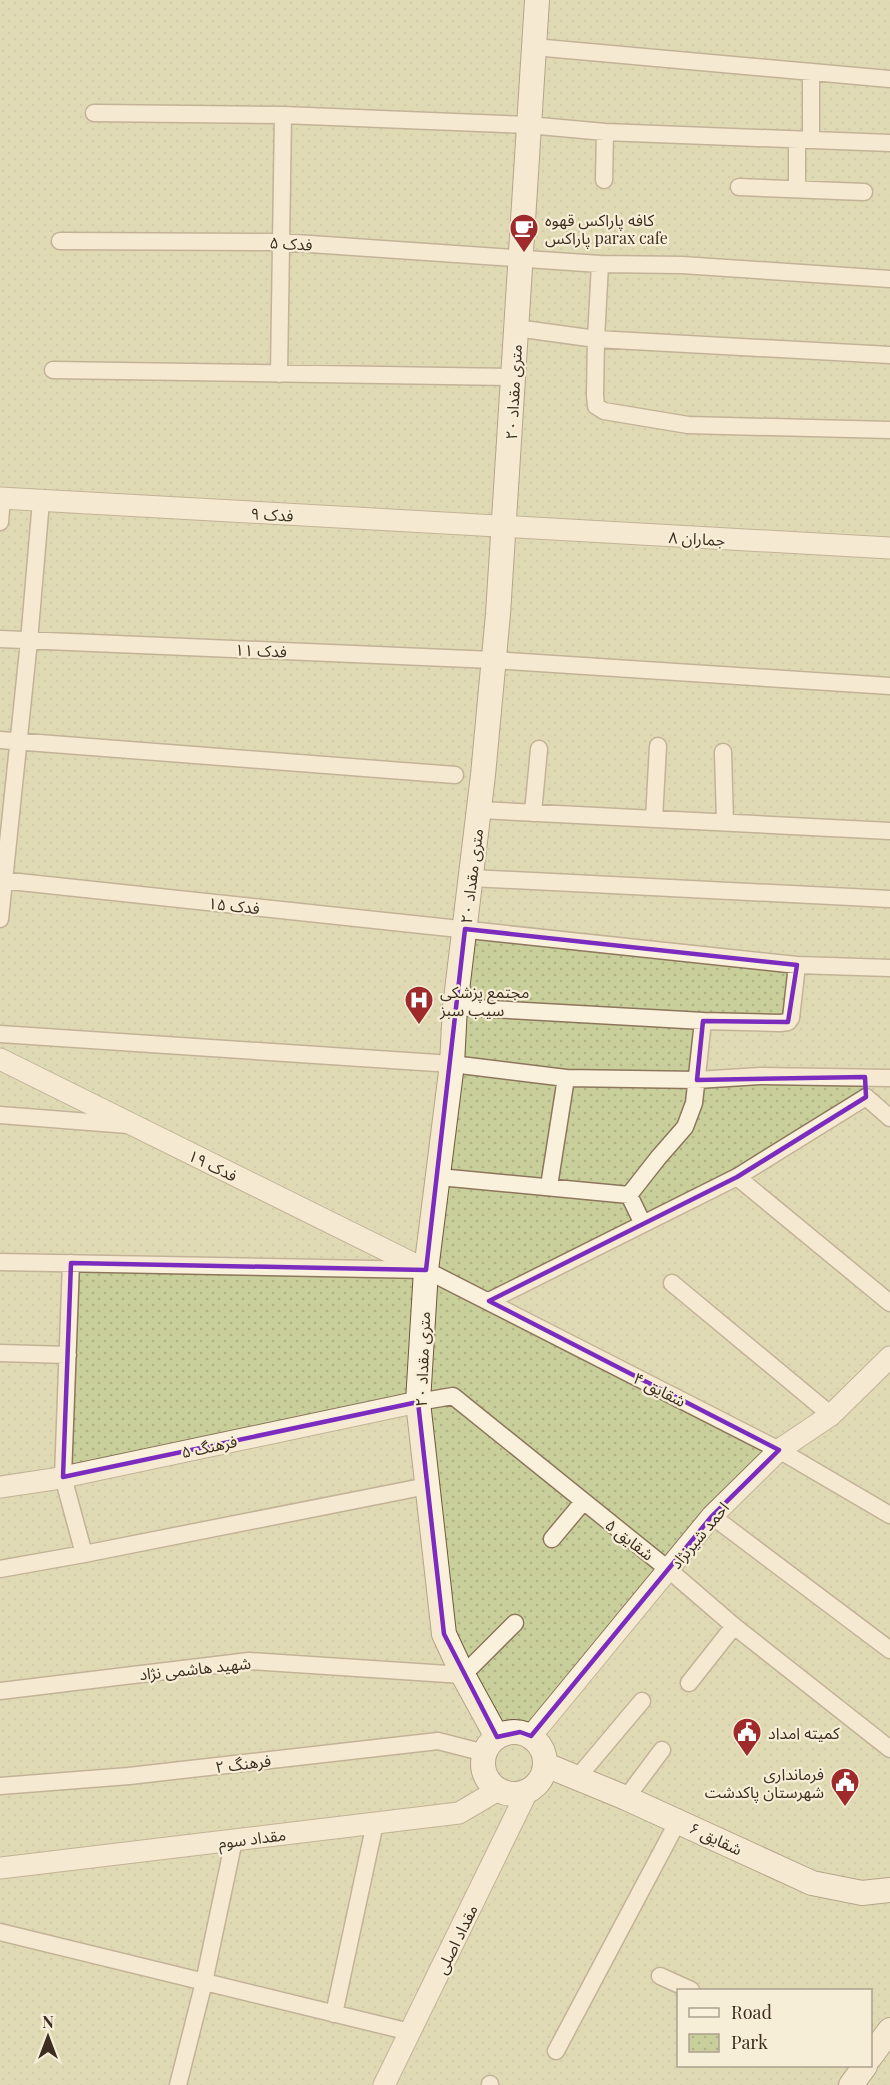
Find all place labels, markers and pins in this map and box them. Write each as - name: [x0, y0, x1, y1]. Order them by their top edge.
- place label: کافه پاراکس قهوه پاراکس parax cafe: [545, 209, 668, 249]
- cafe icon: کافه پاراکس قهوه پاراکس parax cafe: [508, 212, 540, 254]
- place label: مجتمع پزشکی سیب سبز: [439, 981, 529, 1020]
- hospital icon: مجتمع پزشکی سیب سبز: [403, 984, 435, 1026]
- public building icon: کمیته امداد: [731, 1716, 763, 1758]
- place label: کمیته امداد: [768, 1722, 840, 1743]
- place label: فرمانداری شهرستان پاکدشت: [705, 1763, 824, 1803]
- public building icon: فرمانداری شهرستان پاکدشت: [829, 1766, 861, 1808]

